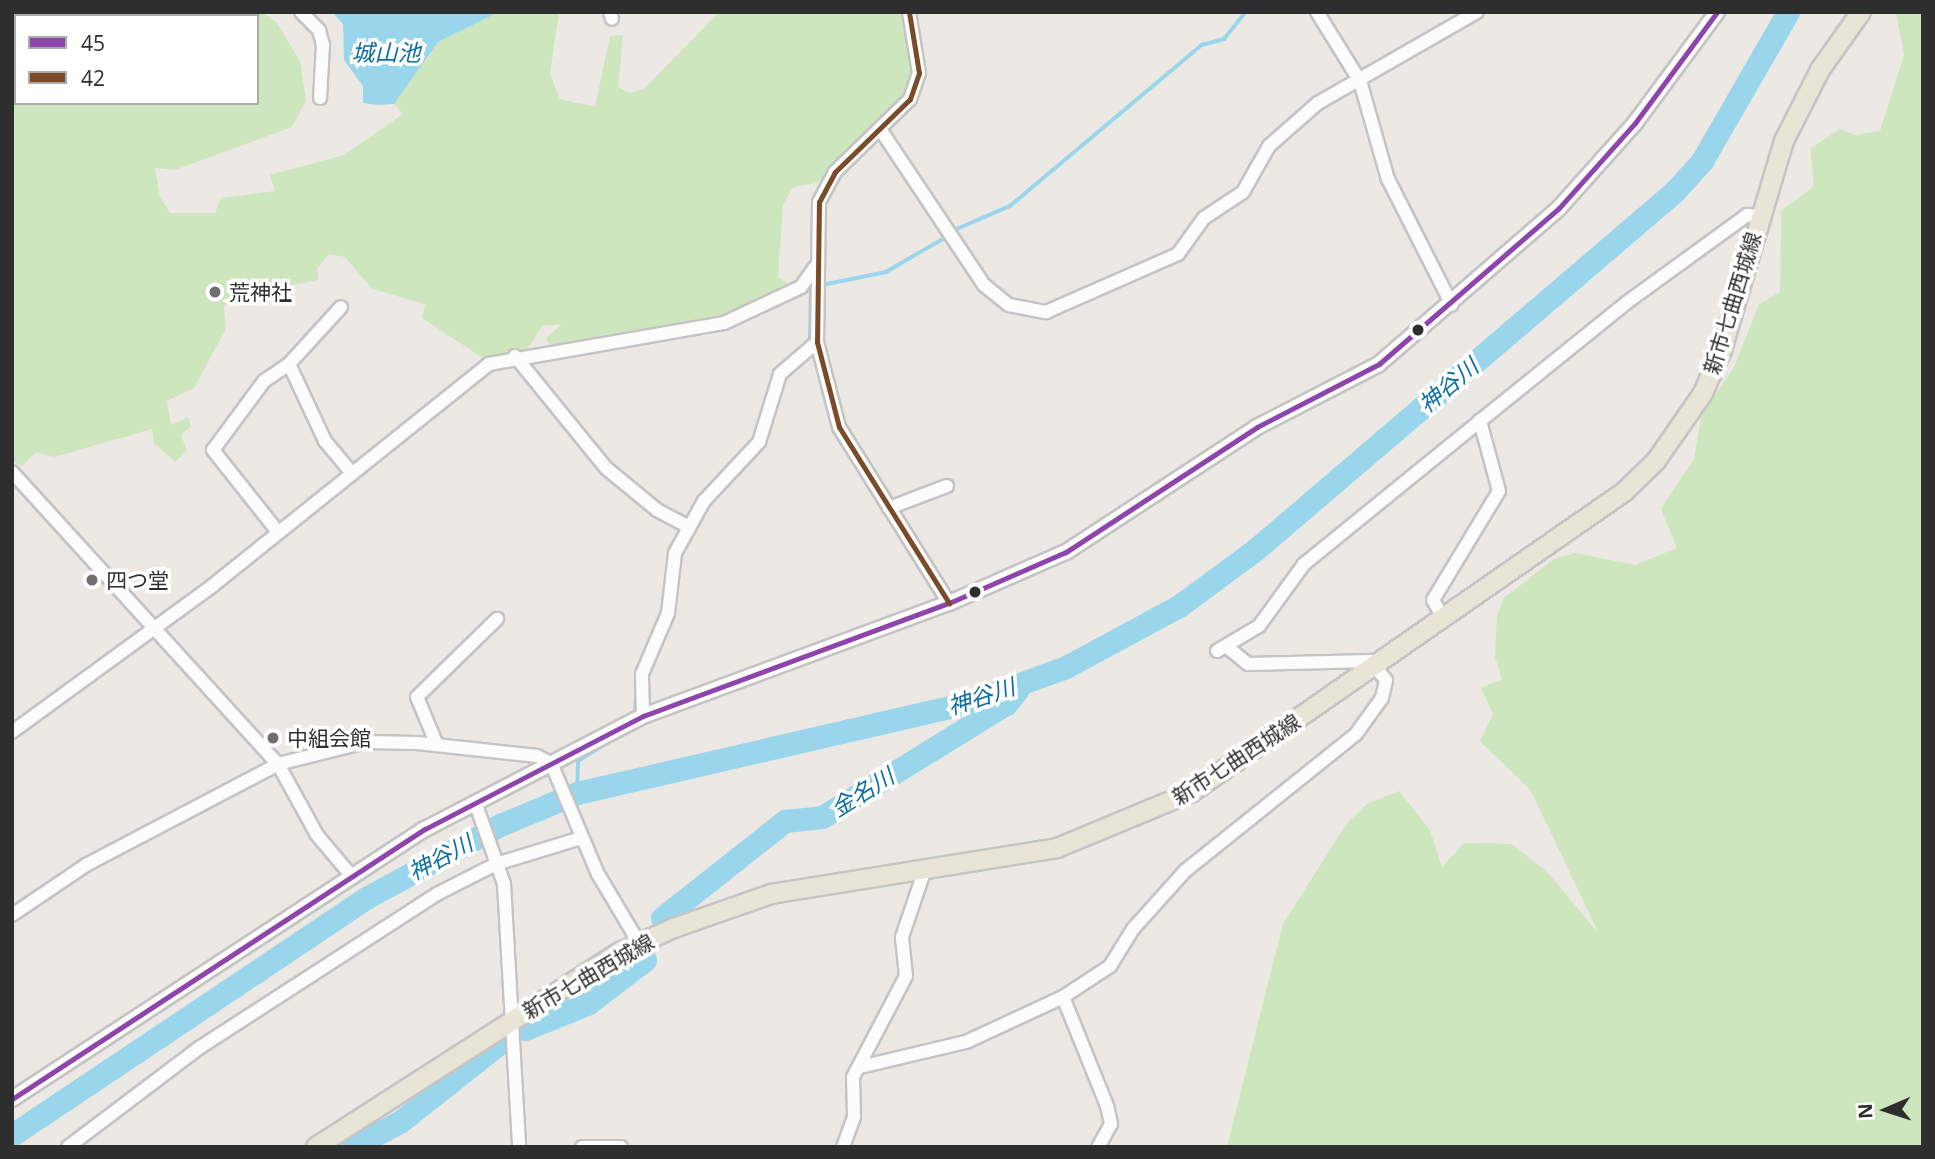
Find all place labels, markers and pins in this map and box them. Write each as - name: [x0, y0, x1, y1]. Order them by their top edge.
- place label: 荒神社: [229, 279, 292, 305]
- marker: 荒神社: [207, 284, 223, 300]
- unlabelled marker: [1411, 323, 1425, 337]
- place label: 四つ堂: [106, 567, 169, 593]
- marker: 四つ堂: [84, 572, 100, 588]
- unlabelled marker: [968, 585, 982, 599]
- place label: 中組会館: [287, 725, 371, 751]
- marker: 中組会館: [265, 730, 281, 746]

